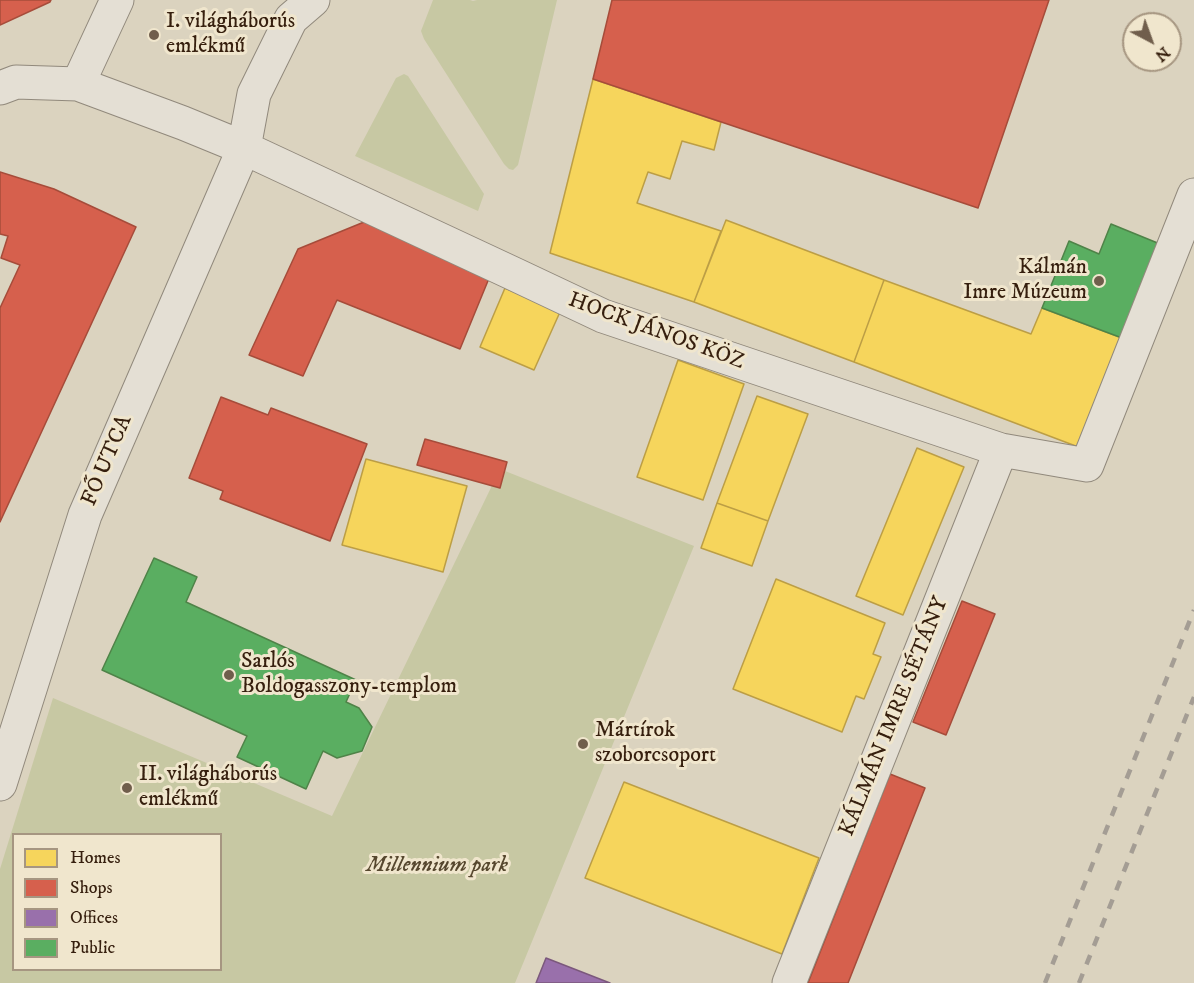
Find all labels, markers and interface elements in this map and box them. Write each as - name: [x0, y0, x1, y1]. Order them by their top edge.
- place label: I. világháborús emlékmű: [166, 9, 295, 60]
- north arrow: [1122, 12, 1182, 72]
- marker: I. világháborús emlékmű: [147, 28, 161, 42]
- text: N: [1151, 42, 1174, 66]
- place label: Kálmán Imre Múzeum: [963, 255, 1087, 306]
- marker: Kálmán Imre Múzeum: [1092, 274, 1106, 288]
- street label: HOCK JÁNOS KÖZ: [564, 288, 748, 376]
- street label: FŐ UTCA: [77, 412, 139, 510]
- street label: KÁLMÁN IMRE SÉTÁNY: [835, 594, 955, 840]
- place label: Sarlós Boldogasszony-templom: [241, 649, 457, 700]
- marker: Sarlós Boldogasszony-templom: [222, 668, 236, 682]
- place label: Mártírok szoborcsoport: [595, 718, 716, 770]
- marker: Mártírok szoborcsoport: [576, 737, 590, 751]
- place label: II. világháborús emlékmű: [139, 762, 277, 813]
- marker: II. világháborús emlékmű: [120, 781, 134, 795]
- legend: [12, 833, 222, 971]
- text: Homes: [70, 847, 121, 869]
- park label: Millennium park: [366, 853, 508, 879]
- text: Shops: [70, 877, 113, 899]
- text: Offices: [70, 907, 118, 929]
- text: Public: [70, 937, 115, 959]

